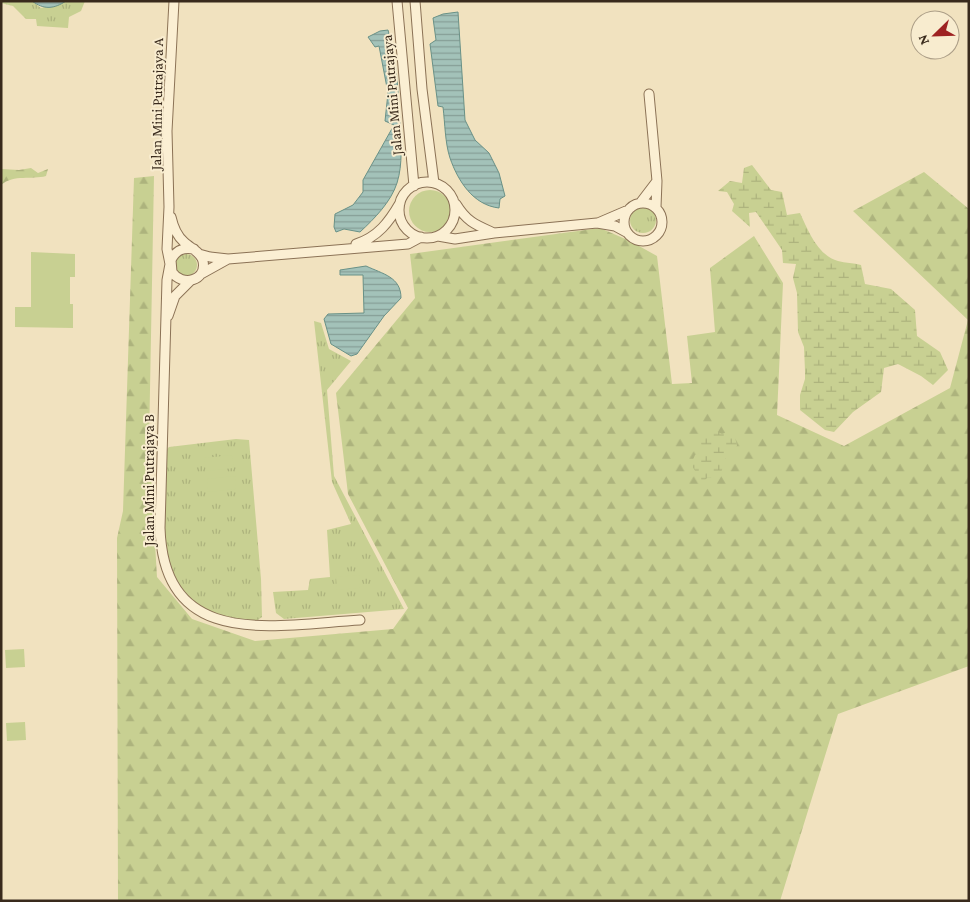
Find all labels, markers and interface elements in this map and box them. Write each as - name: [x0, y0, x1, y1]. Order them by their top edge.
- north arrow: [910, 10, 960, 60]
- text: N: [914, 32, 932, 48]
- street label: Jalan Mini Putrajaya: [379, 34, 406, 158]
- street label: Jalan Mini Putrajaya A: [148, 37, 167, 172]
- street label: Jalan Mini Putrajaya B: [141, 414, 158, 548]

